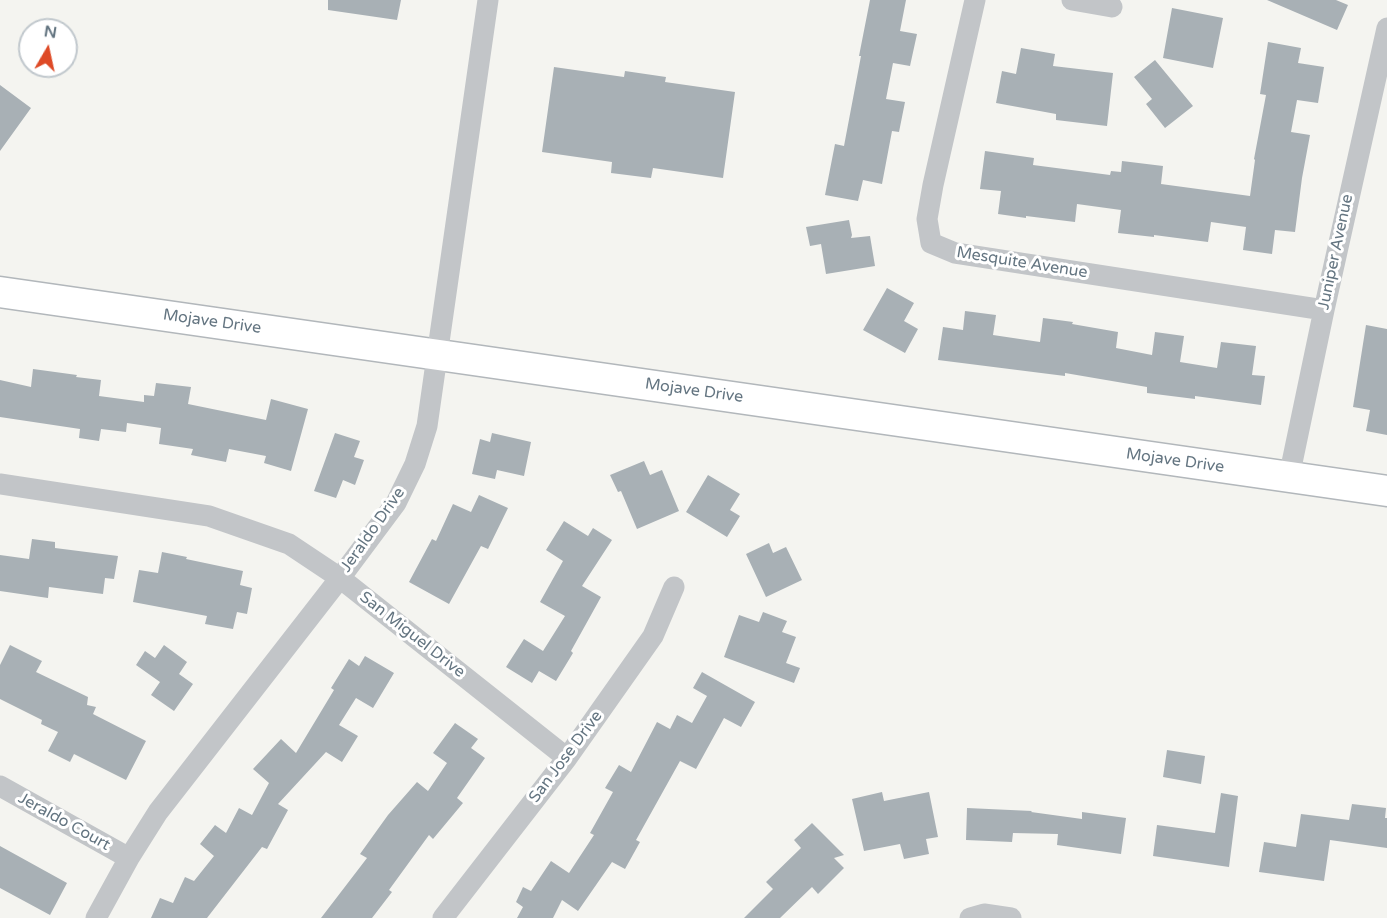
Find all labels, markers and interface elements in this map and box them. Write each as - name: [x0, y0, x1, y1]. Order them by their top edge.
- north arrow: [18, 18, 78, 78]
- text: N: [43, 21, 58, 43]
- street label: Juniper Avenue: [1314, 192, 1358, 312]
- street label: Mesquite Avenue: [955, 243, 1089, 283]
- street label: Mojave Drive: [162, 306, 262, 338]
- street label: Mojave Drive: [644, 375, 744, 407]
- street label: Mojave Drive: [1125, 445, 1225, 477]
- street label: Jeraldo Drive: [337, 484, 409, 576]
- street label: San Miguel Drive: [355, 588, 469, 682]
- street label: San Jose Drive: [525, 707, 607, 807]
- street label: Jeraldo Court: [15, 789, 113, 855]

